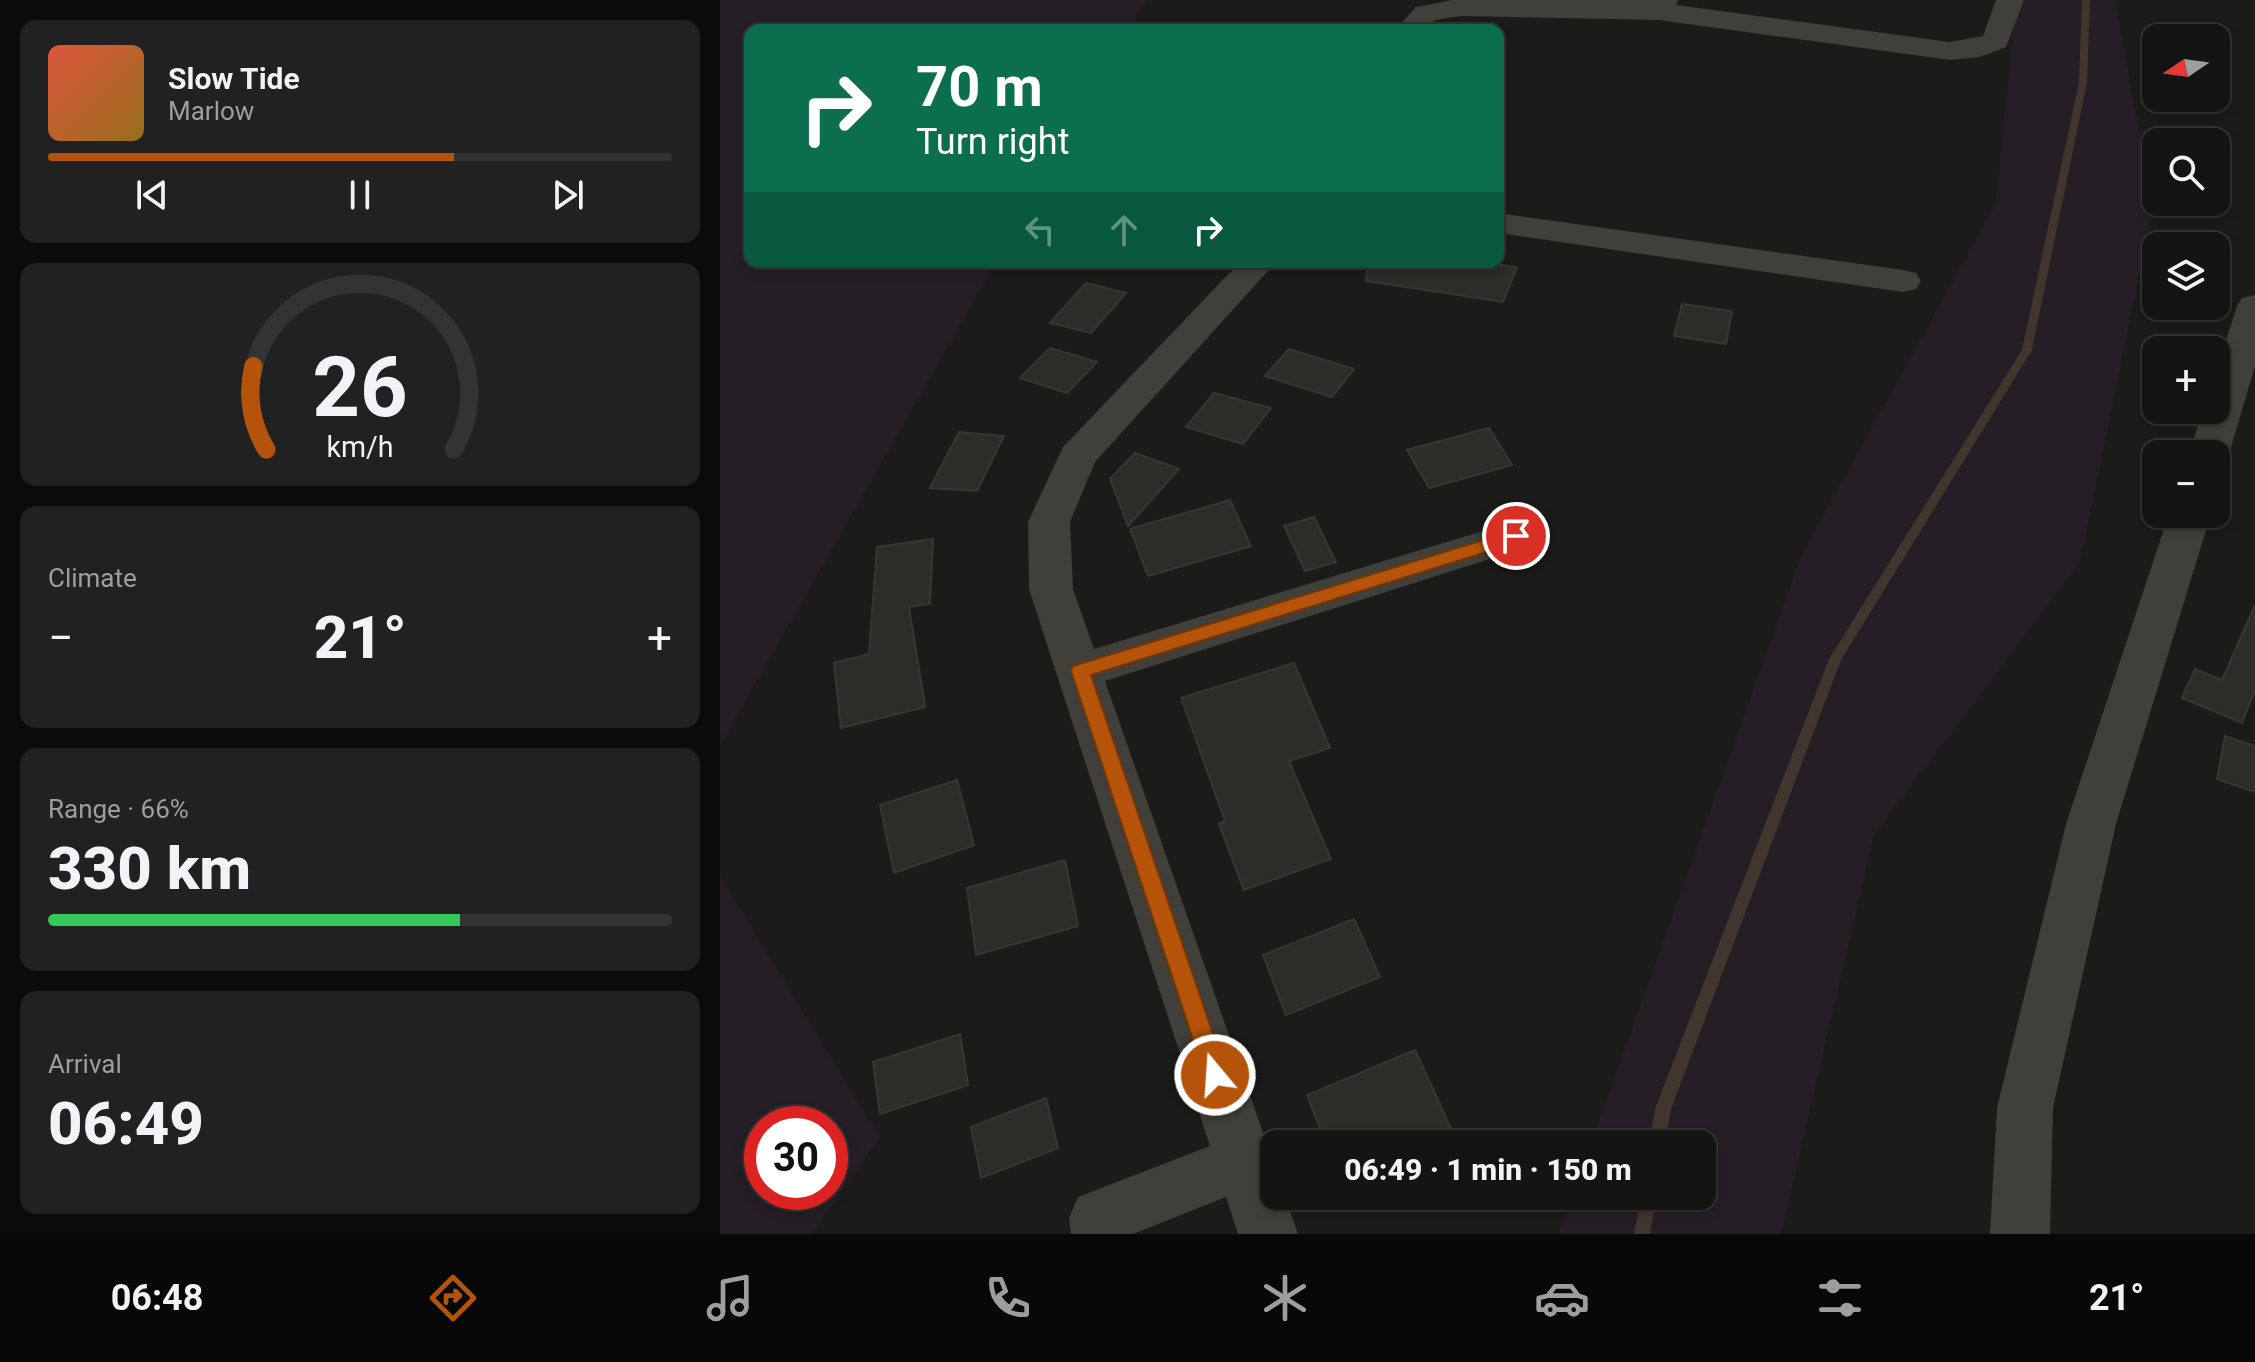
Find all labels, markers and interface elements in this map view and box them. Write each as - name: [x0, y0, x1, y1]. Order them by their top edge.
- north arrow: [2142, 24, 2230, 112]
- map controls: [2142, 24, 2230, 528]
- text: 70 m: [916, 54, 1043, 120]
- icon: right: [784, 56, 888, 160]
- text: Slow Tide: [168, 61, 300, 96]
- text: Marlow: [168, 96, 254, 126]
- text: Turn right: [916, 121, 1069, 163]
- button: search: [2142, 128, 2230, 216]
- icon: previous: [130, 173, 174, 217]
- icon: pause: [338, 173, 382, 217]
- icon: next: [546, 173, 590, 217]
- icon: left: [1018, 208, 1062, 252]
- icon: ahead: [1102, 208, 1146, 252]
- icon: right: [1186, 208, 1230, 252]
- button: layers: [2142, 232, 2230, 320]
- button: +: [2142, 336, 2230, 424]
- text: 26: [312, 339, 408, 436]
- text: km/h: [326, 430, 394, 464]
- button: −: [2142, 440, 2230, 528]
- pin: [1482, 502, 1550, 570]
- icon: arrive: [1494, 514, 1538, 558]
- text: Climate: [48, 563, 137, 593]
- text: 21°: [314, 602, 407, 673]
- text: −: [48, 612, 73, 664]
- text: +: [647, 612, 672, 664]
- text: Range · 66%: [48, 794, 189, 824]
- text: 330 km: [48, 833, 251, 904]
- position arrow: [1173, 1033, 1257, 1117]
- text: Arrival: [48, 1049, 122, 1079]
- text: 06:49: [48, 1088, 204, 1159]
- speed limit sign: 30: [744, 1106, 848, 1210]
- text: 06:49 · 1 min · 150 m: [1344, 1152, 1632, 1187]
- icon: directions: [425, 1270, 481, 1326]
- icon: music: [702, 1270, 758, 1326]
- icon: phone: [980, 1270, 1036, 1326]
- icon: climate: [1257, 1270, 1313, 1326]
- icon: car: [1534, 1270, 1590, 1326]
- icon: filters: [1812, 1270, 1868, 1326]
- text: 06:48: [111, 1277, 203, 1319]
- text: 21°: [2089, 1277, 2144, 1319]

